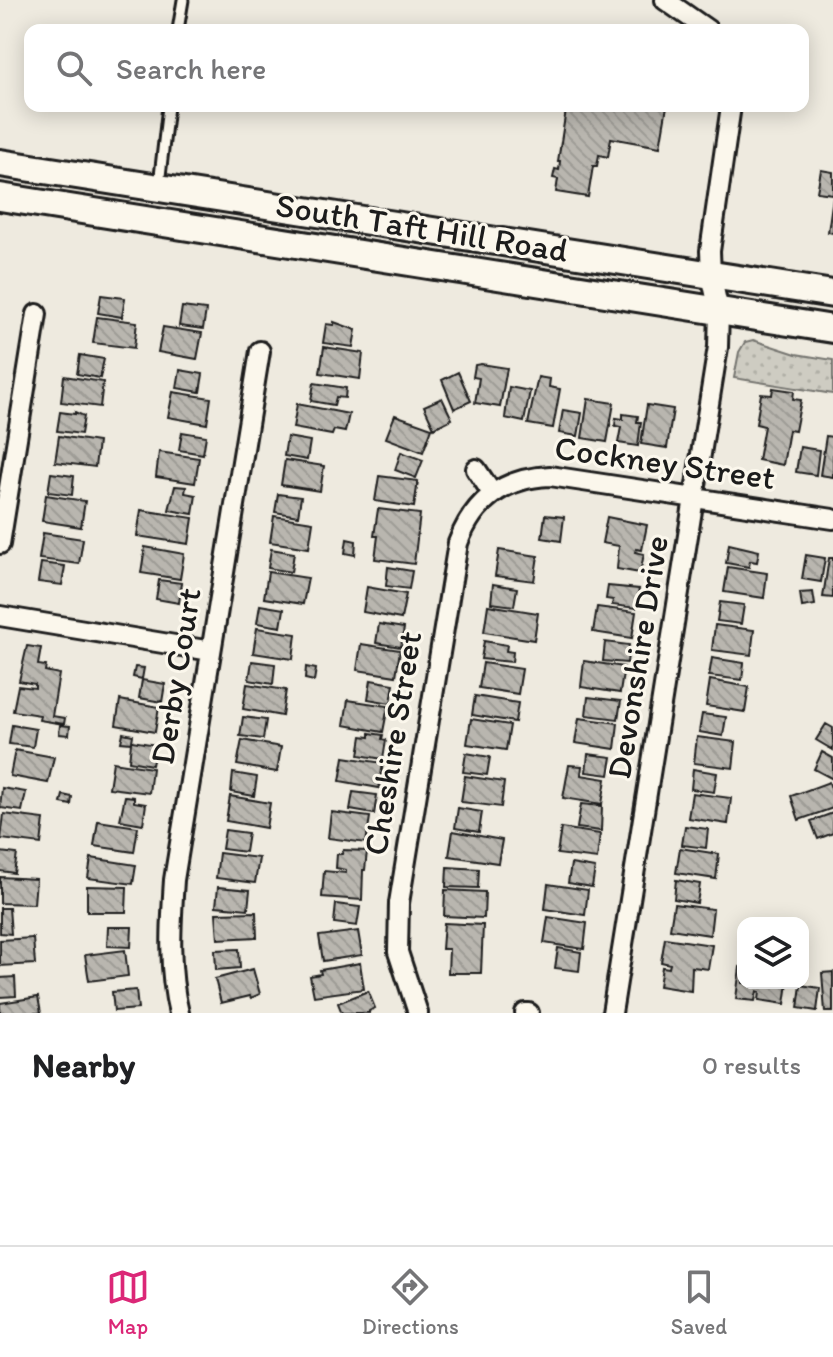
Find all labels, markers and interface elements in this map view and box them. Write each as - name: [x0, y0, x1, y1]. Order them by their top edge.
- search box: [24, 24, 809, 112]
- icon: search: [52, 46, 96, 90]
- text: Search here: [116, 50, 266, 87]
- street label: South Taft Hill Road: [273, 184, 571, 271]
- street label: Cockney Street: [552, 427, 778, 498]
- street label: Devonshire Drive: [598, 533, 677, 782]
- street label: Derby Court: [141, 585, 210, 767]
- street label: Cheshire Street: [355, 628, 430, 858]
- map controls: [737, 917, 809, 989]
- button: layers: [737, 917, 809, 989]
- text: Nearby: [32, 1045, 135, 1086]
- text: 0 results: [702, 1049, 801, 1081]
- tab: Map: [106, 1265, 150, 1340]
- tab: Directions: [362, 1265, 459, 1340]
- tab: Saved: [671, 1265, 727, 1340]

